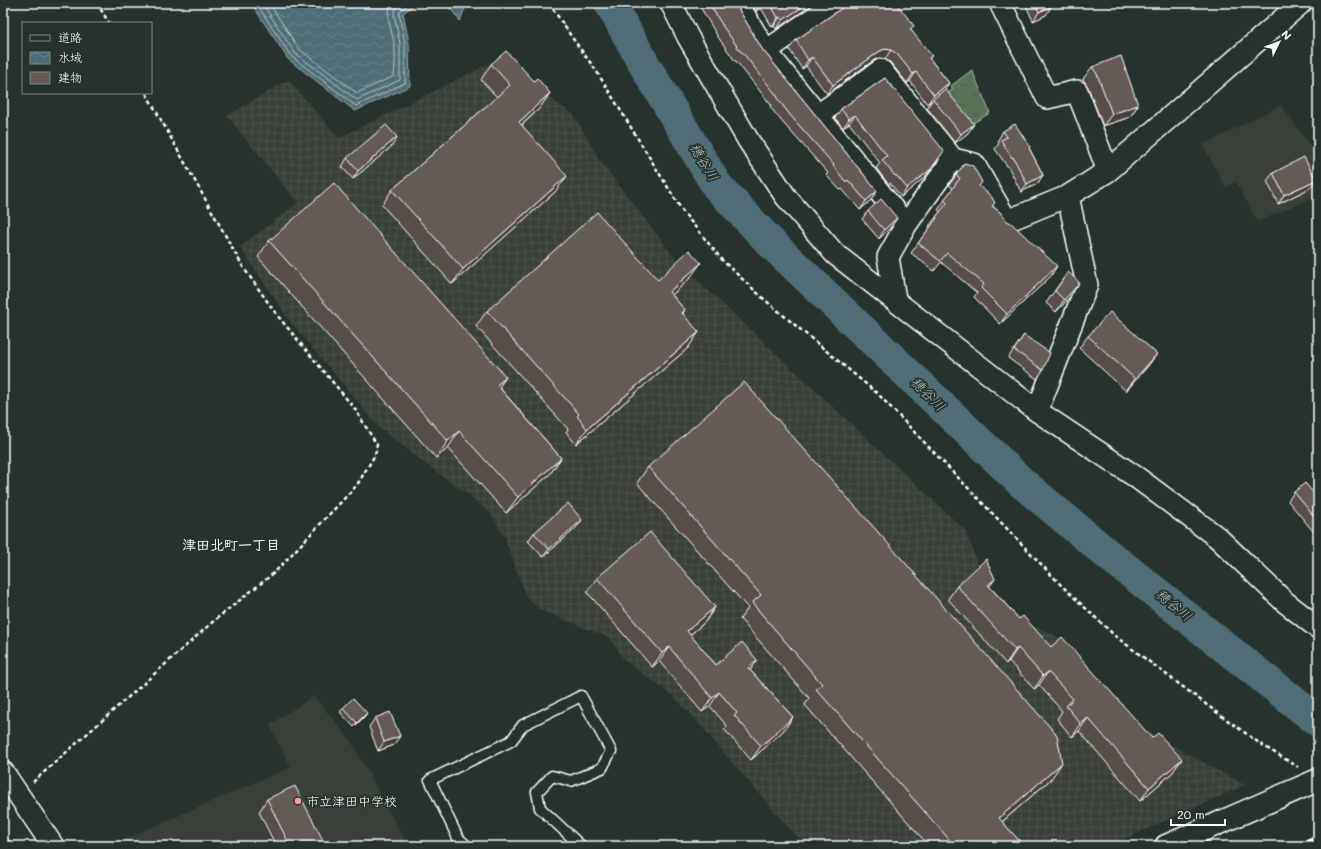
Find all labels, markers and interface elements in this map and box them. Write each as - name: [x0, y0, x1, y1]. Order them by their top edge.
- legend: [22, 22, 152, 94]
- north arrow: [1259, 22, 1299, 62]
- text: N: [1278, 27, 1295, 43]
- text: 道路: [58, 29, 82, 45]
- text: 水域: [58, 49, 82, 65]
- text: 建物: [58, 69, 82, 85]
- water label: 穂谷川: [685, 139, 723, 185]
- water label: 穂谷川: [907, 372, 950, 415]
- district label: 津田北町一丁目: [182, 535, 280, 554]
- water label: 穂谷川: [1152, 584, 1197, 625]
- place label: 市立津田中学校: [306, 792, 397, 809]
- marker: 市立津田中学校: [293, 796, 303, 806]
- scale bar: [1171, 801, 1225, 827]
- text: 20 m: [1177, 806, 1205, 822]

